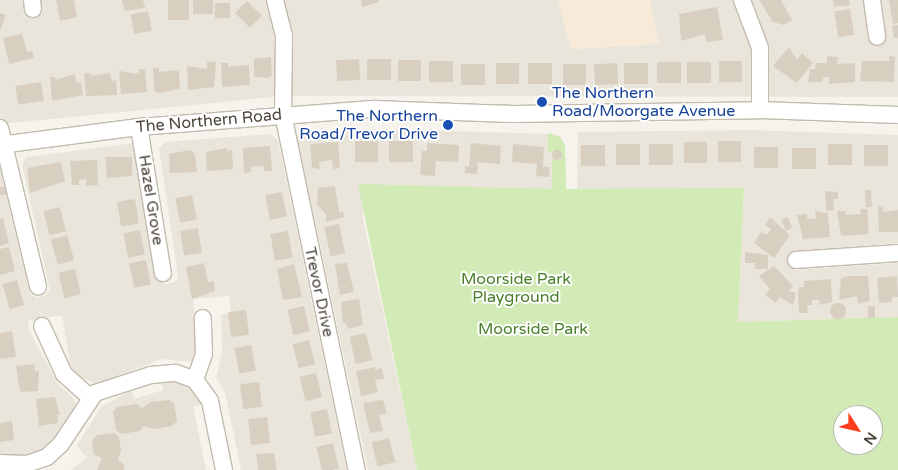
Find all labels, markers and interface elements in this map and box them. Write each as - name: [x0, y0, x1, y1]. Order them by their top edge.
- place label: The Northern Road/Moorgate Avenue: [552, 83, 735, 121]
- marker: The Northern Road/Moorgate Avenue: [536, 96, 548, 108]
- street label: The Northern Road: [135, 105, 283, 137]
- place label: The Northern Road/Trevor Drive: [299, 106, 438, 144]
- marker: The Northern Road/Trevor Drive: [442, 119, 454, 131]
- street label: Hazel Grove: [134, 153, 168, 247]
- street label: Trevor Drive: [300, 245, 338, 339]
- park label: Moorside Park Playground: [461, 269, 571, 307]
- park label: Moorside Park: [478, 319, 588, 339]
- north arrow: [833, 405, 883, 455]
- text: N: [860, 429, 880, 448]

